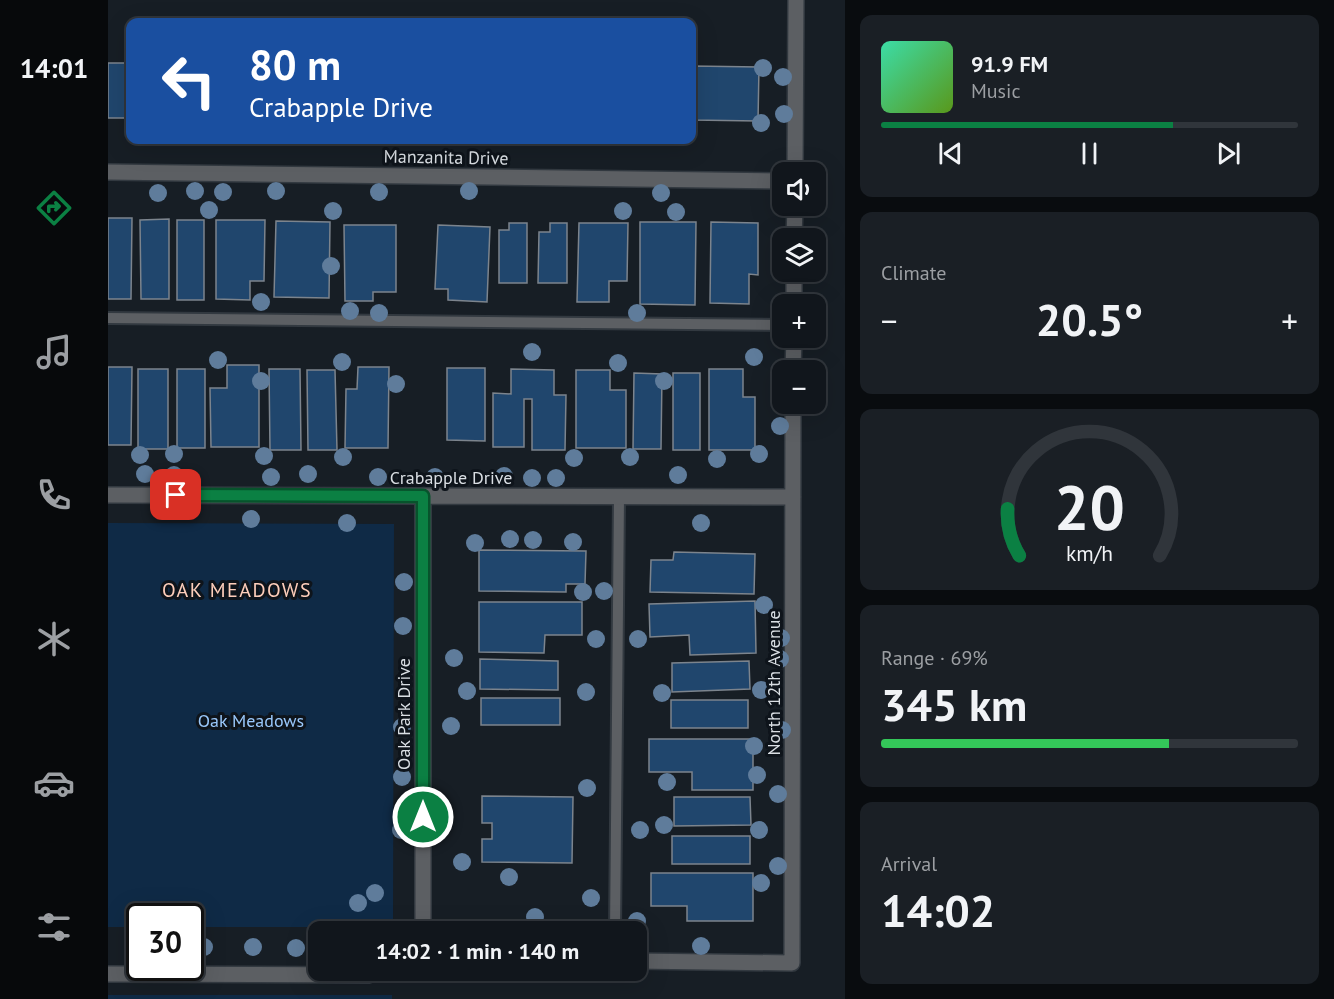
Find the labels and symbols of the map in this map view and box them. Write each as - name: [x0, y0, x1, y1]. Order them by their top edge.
- street label: Manzanita Drive: [383, 144, 509, 170]
- street label: Crabapple Drive: [390, 466, 512, 489]
- pin: [150, 469, 201, 520]
- district label: OAK MEADOWS: [162, 577, 312, 603]
- street label: North 12th Avenue: [762, 610, 785, 756]
- street label: Oak Park Drive: [392, 658, 415, 770]
- park label: Oak Meadows: [198, 709, 304, 732]
- position arrow: [391, 785, 455, 849]
- speed limit sign: 30: [126, 903, 204, 981]

